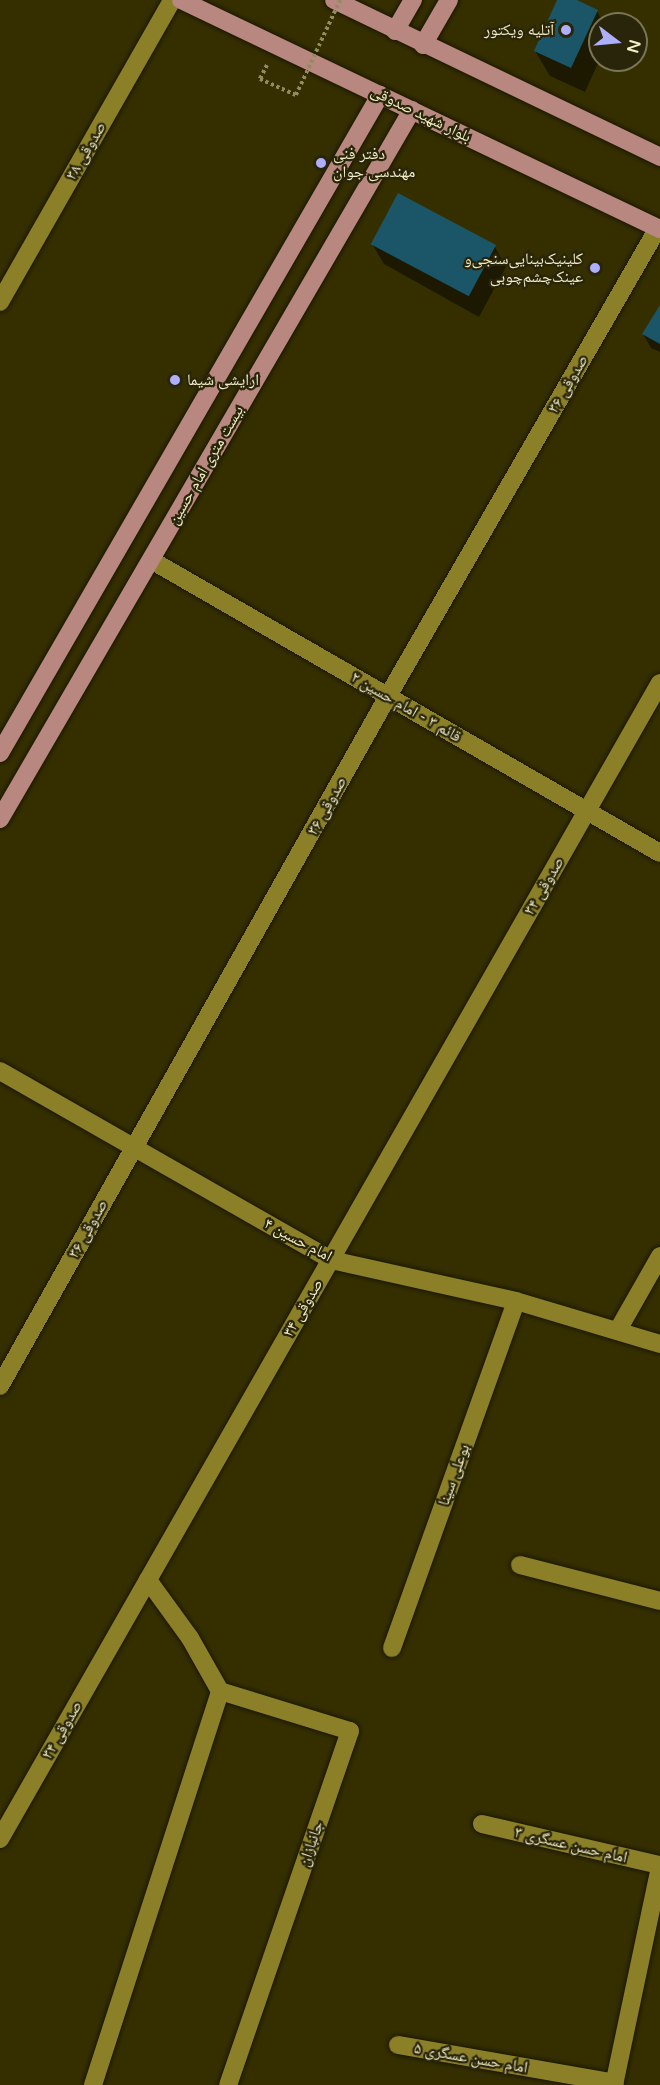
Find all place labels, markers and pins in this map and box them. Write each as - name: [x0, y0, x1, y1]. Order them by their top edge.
- place label: آتلیه ویکتور: [484, 20, 554, 40]
- marker: آتلیه ویکتور: [559, 23, 573, 37]
- place label: دفتر فنی مهندسی جوان: [333, 144, 415, 182]
- marker: دفتر فنی مهندسی جوان: [314, 156, 328, 170]
- place label: کلینیک‌بینایی‌سنجی‌و ‌عینک‌چشم‌چوبی: [464, 249, 583, 287]
- marker: کلینیک‌بینایی‌سنجی‌و ‌عینک‌چشم‌چوبی: [588, 261, 602, 275]
- place label: ارایشی شیما: [187, 370, 259, 390]
- marker: ارایشی شیما: [168, 373, 182, 387]

